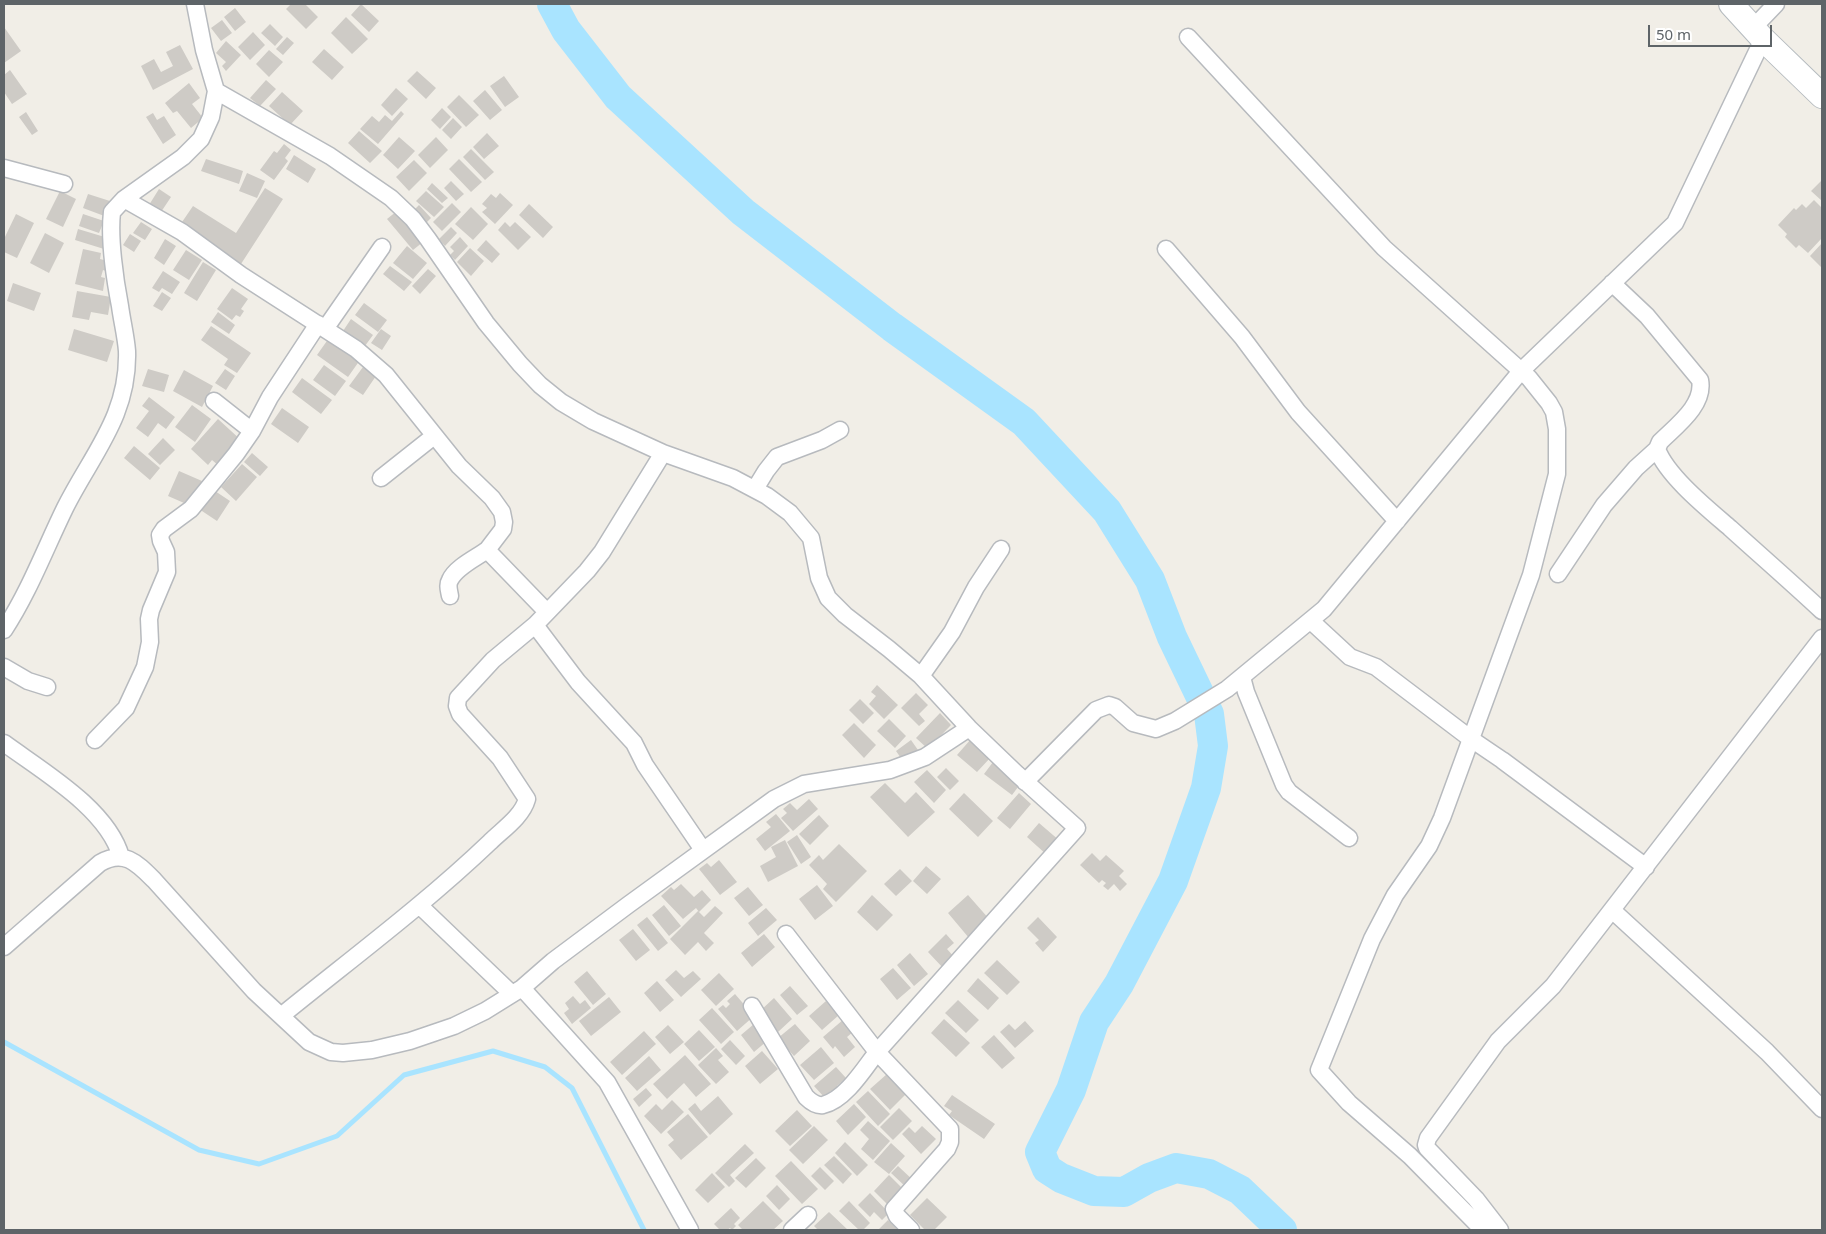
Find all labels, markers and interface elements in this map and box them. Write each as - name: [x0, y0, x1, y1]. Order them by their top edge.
- scale bar: [1651, 15, 1775, 47]
- text: 50 m: [1656, 24, 1691, 44]

